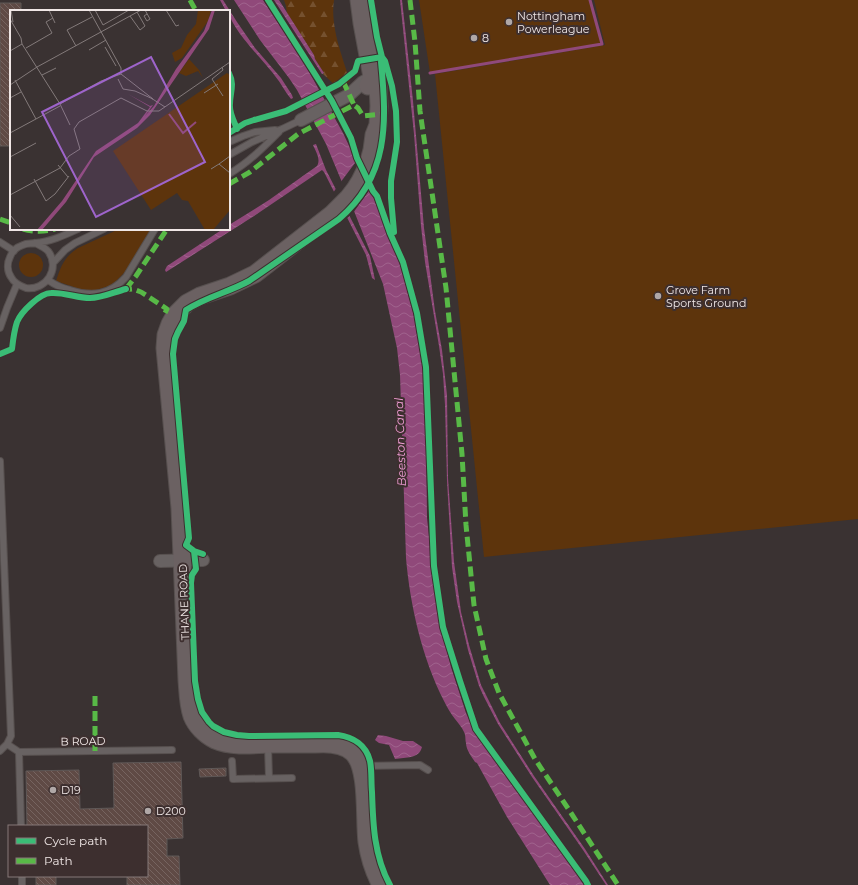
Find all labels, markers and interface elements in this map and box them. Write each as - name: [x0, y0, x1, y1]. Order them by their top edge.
- place label: Nottingham Powerleague: [517, 9, 590, 36]
- inset map: [10, 10, 230, 230]
- marker: Nottingham Powerleague: [504, 17, 514, 27]
- place label: 8: [482, 31, 489, 45]
- marker: 8: [469, 33, 479, 43]
- place label: Grove Farm Sports Ground: [666, 283, 746, 310]
- marker: Grove Farm Sports Ground: [653, 291, 663, 301]
- water label: Beeston Canal: [391, 397, 409, 487]
- street label: THANE ROAD: [176, 564, 192, 640]
- street label: B ROAD: [60, 734, 106, 748]
- place label: D19: [61, 783, 81, 797]
- marker: D19: [48, 785, 58, 795]
- place label: D200: [156, 804, 186, 818]
- marker: D200: [143, 806, 153, 816]
- legend: [8, 825, 148, 877]
- text: Cycle path: [44, 833, 107, 848]
- text: Path: [44, 853, 73, 868]

